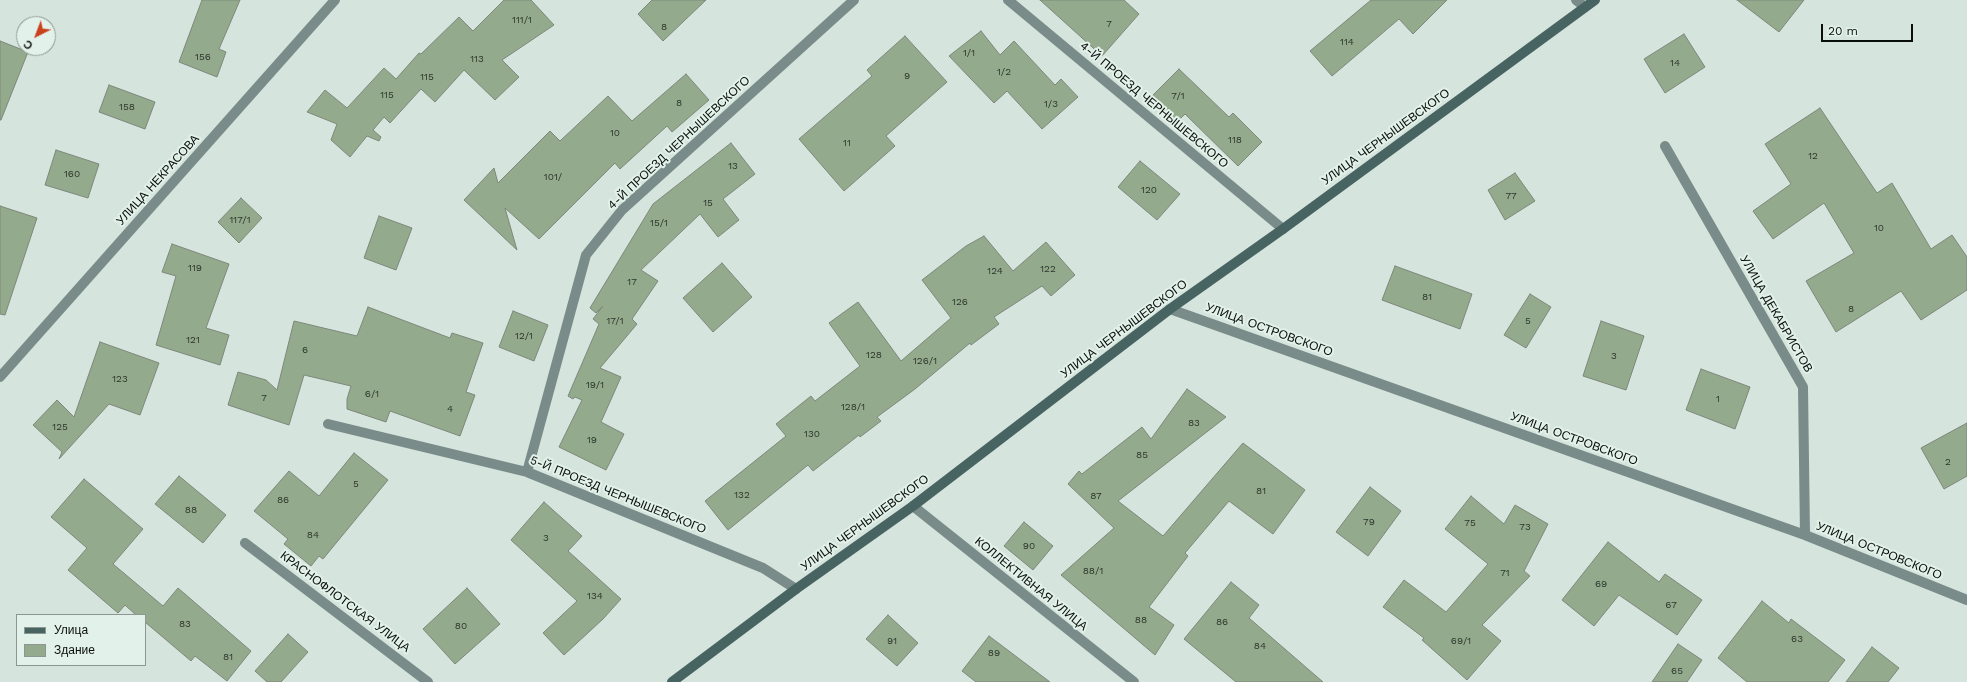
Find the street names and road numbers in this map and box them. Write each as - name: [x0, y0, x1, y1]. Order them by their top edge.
- street label: 4-Й ПРОЕЗД ЧЕРНЫШЕВСКОГО: [1077, 39, 1231, 171]
- street label: 4-Й ПРОЕЗД ЧЕРНЫШЕВСКОГО: [605, 73, 753, 213]
- street label: УЛИЦА ЧЕРНЫШЕВСКОГО: [1319, 86, 1453, 188]
- street label: УЛИЦА НЕКРАСОВА: [114, 132, 202, 228]
- street label: УЛИЦА ДЕКАБРИСТОВ: [1737, 253, 1815, 375]
- street label: УЛИЦА ЧЕРНЫШЕВСКОГО: [1058, 277, 1190, 381]
- street label: УЛИЦА ОСТРОВСКОГО: [1203, 300, 1335, 360]
- street label: УЛИЦА ОСТРОВСКОГО: [1508, 409, 1640, 469]
- street label: 5-Й ПРОЕЗД ЧЕРНЫШЕВСКОГО: [528, 453, 708, 537]
- street label: УЛИЦА ЧЕРНЫШЕВСКОГО: [798, 472, 932, 574]
- street label: УЛИЦА ОСТРОВСКОГО: [1814, 519, 1944, 583]
- street label: КОЛЛЕКТИВНАЯ УЛИЦА: [972, 534, 1090, 634]
- street label: КРАСНОФЛОТСКАЯ УЛИЦА: [277, 548, 413, 656]

